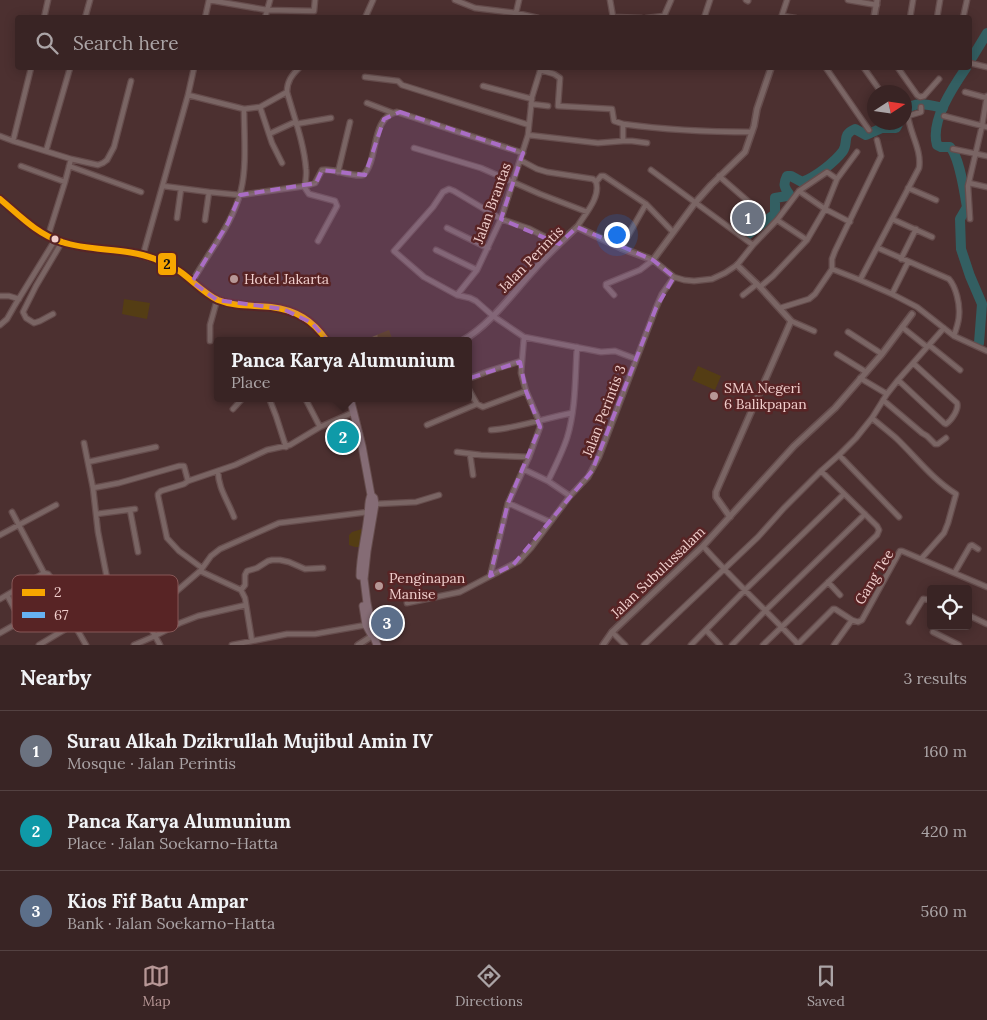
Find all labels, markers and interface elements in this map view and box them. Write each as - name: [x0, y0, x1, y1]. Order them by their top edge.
- search box: [15, 15, 972, 70]
- icon: search: [33, 29, 61, 57]
- text: Search here: [73, 31, 179, 55]
- north arrow: [867, 85, 912, 130]
- street label: Jalan Brantas: [469, 160, 515, 247]
- pin: 1: [732, 199, 764, 237]
- street label: Jalan Perintis: [494, 222, 567, 297]
- your location: [604, 222, 630, 248]
- unlabelled marker: [50, 234, 60, 244]
- line badge: 2: [157, 252, 177, 276]
- text: 2: [163, 255, 171, 273]
- place label: Hotel Jakarta: [244, 270, 329, 288]
- marker: Hotel Jakarta: [228, 273, 240, 285]
- popup: [214, 337, 472, 402]
- text: Panca Karya Alumunium: [231, 348, 455, 372]
- street label: Jalan Perintis 3: [578, 362, 630, 460]
- text: Place: [231, 372, 270, 392]
- place label: SMA Negeri 6 Balikpapan: [724, 379, 807, 413]
- marker: SMA Negeri 6 Balikpapan: [708, 390, 720, 402]
- pin: 2: [327, 418, 359, 456]
- street label: Jalan Subulussalam: [606, 522, 709, 622]
- street label: Gang Tee: [851, 546, 898, 608]
- place label: Penginapan Manise: [389, 569, 466, 603]
- legend: [12, 575, 178, 632]
- marker: Penginapan Manise: [373, 580, 385, 592]
- text: 2: [54, 583, 62, 601]
- map controls: [927, 585, 972, 630]
- button: locate: [927, 585, 972, 630]
- pin: 3: [371, 604, 403, 642]
- text: 67: [54, 606, 69, 624]
- text: Nearby: [20, 664, 91, 691]
- text: 3 results: [903, 668, 967, 688]
- text: Surau Alkah Dzikrullah Mujibul Amin IV: [67, 729, 433, 753]
- text: 1: [33, 741, 39, 761]
- text: 160 m: [923, 741, 967, 761]
- text: Mosque · Jalan Perintis: [67, 753, 236, 773]
- text: Panca Karya Alumunium: [67, 809, 291, 833]
- text: 2: [32, 821, 40, 841]
- text: 420 m: [921, 821, 967, 841]
- text: Place · Jalan Soekarno-Hatta: [67, 833, 278, 853]
- text: Kios Fif Batu Ampar: [67, 889, 248, 913]
- text: 3: [32, 901, 40, 921]
- text: 560 m: [921, 901, 967, 921]
- text: Bank · Jalan Soekarno-Hatta: [67, 913, 275, 933]
- tab: Map: [142, 962, 171, 1010]
- tab: Directions: [455, 962, 523, 1010]
- tab: Saved: [807, 962, 845, 1010]

